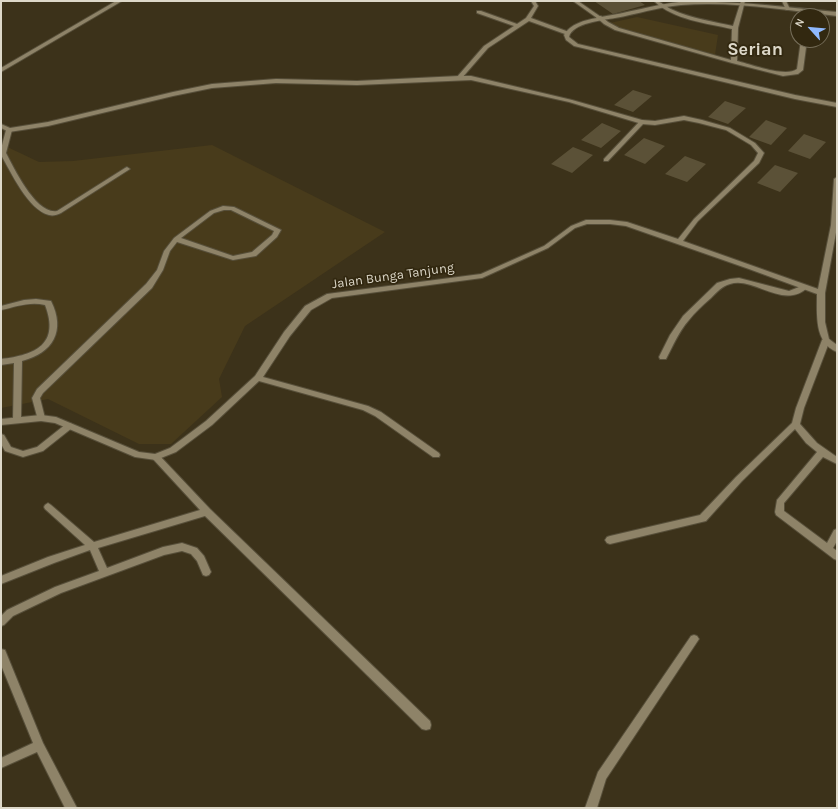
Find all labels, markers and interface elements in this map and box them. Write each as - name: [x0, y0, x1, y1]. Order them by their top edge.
- north arrow: [790, 8, 830, 48]
- text: N: [792, 16, 807, 29]
- district label: Serian: [727, 39, 783, 61]
- street label: Jalan Bunga Tanjung: [331, 260, 455, 292]

